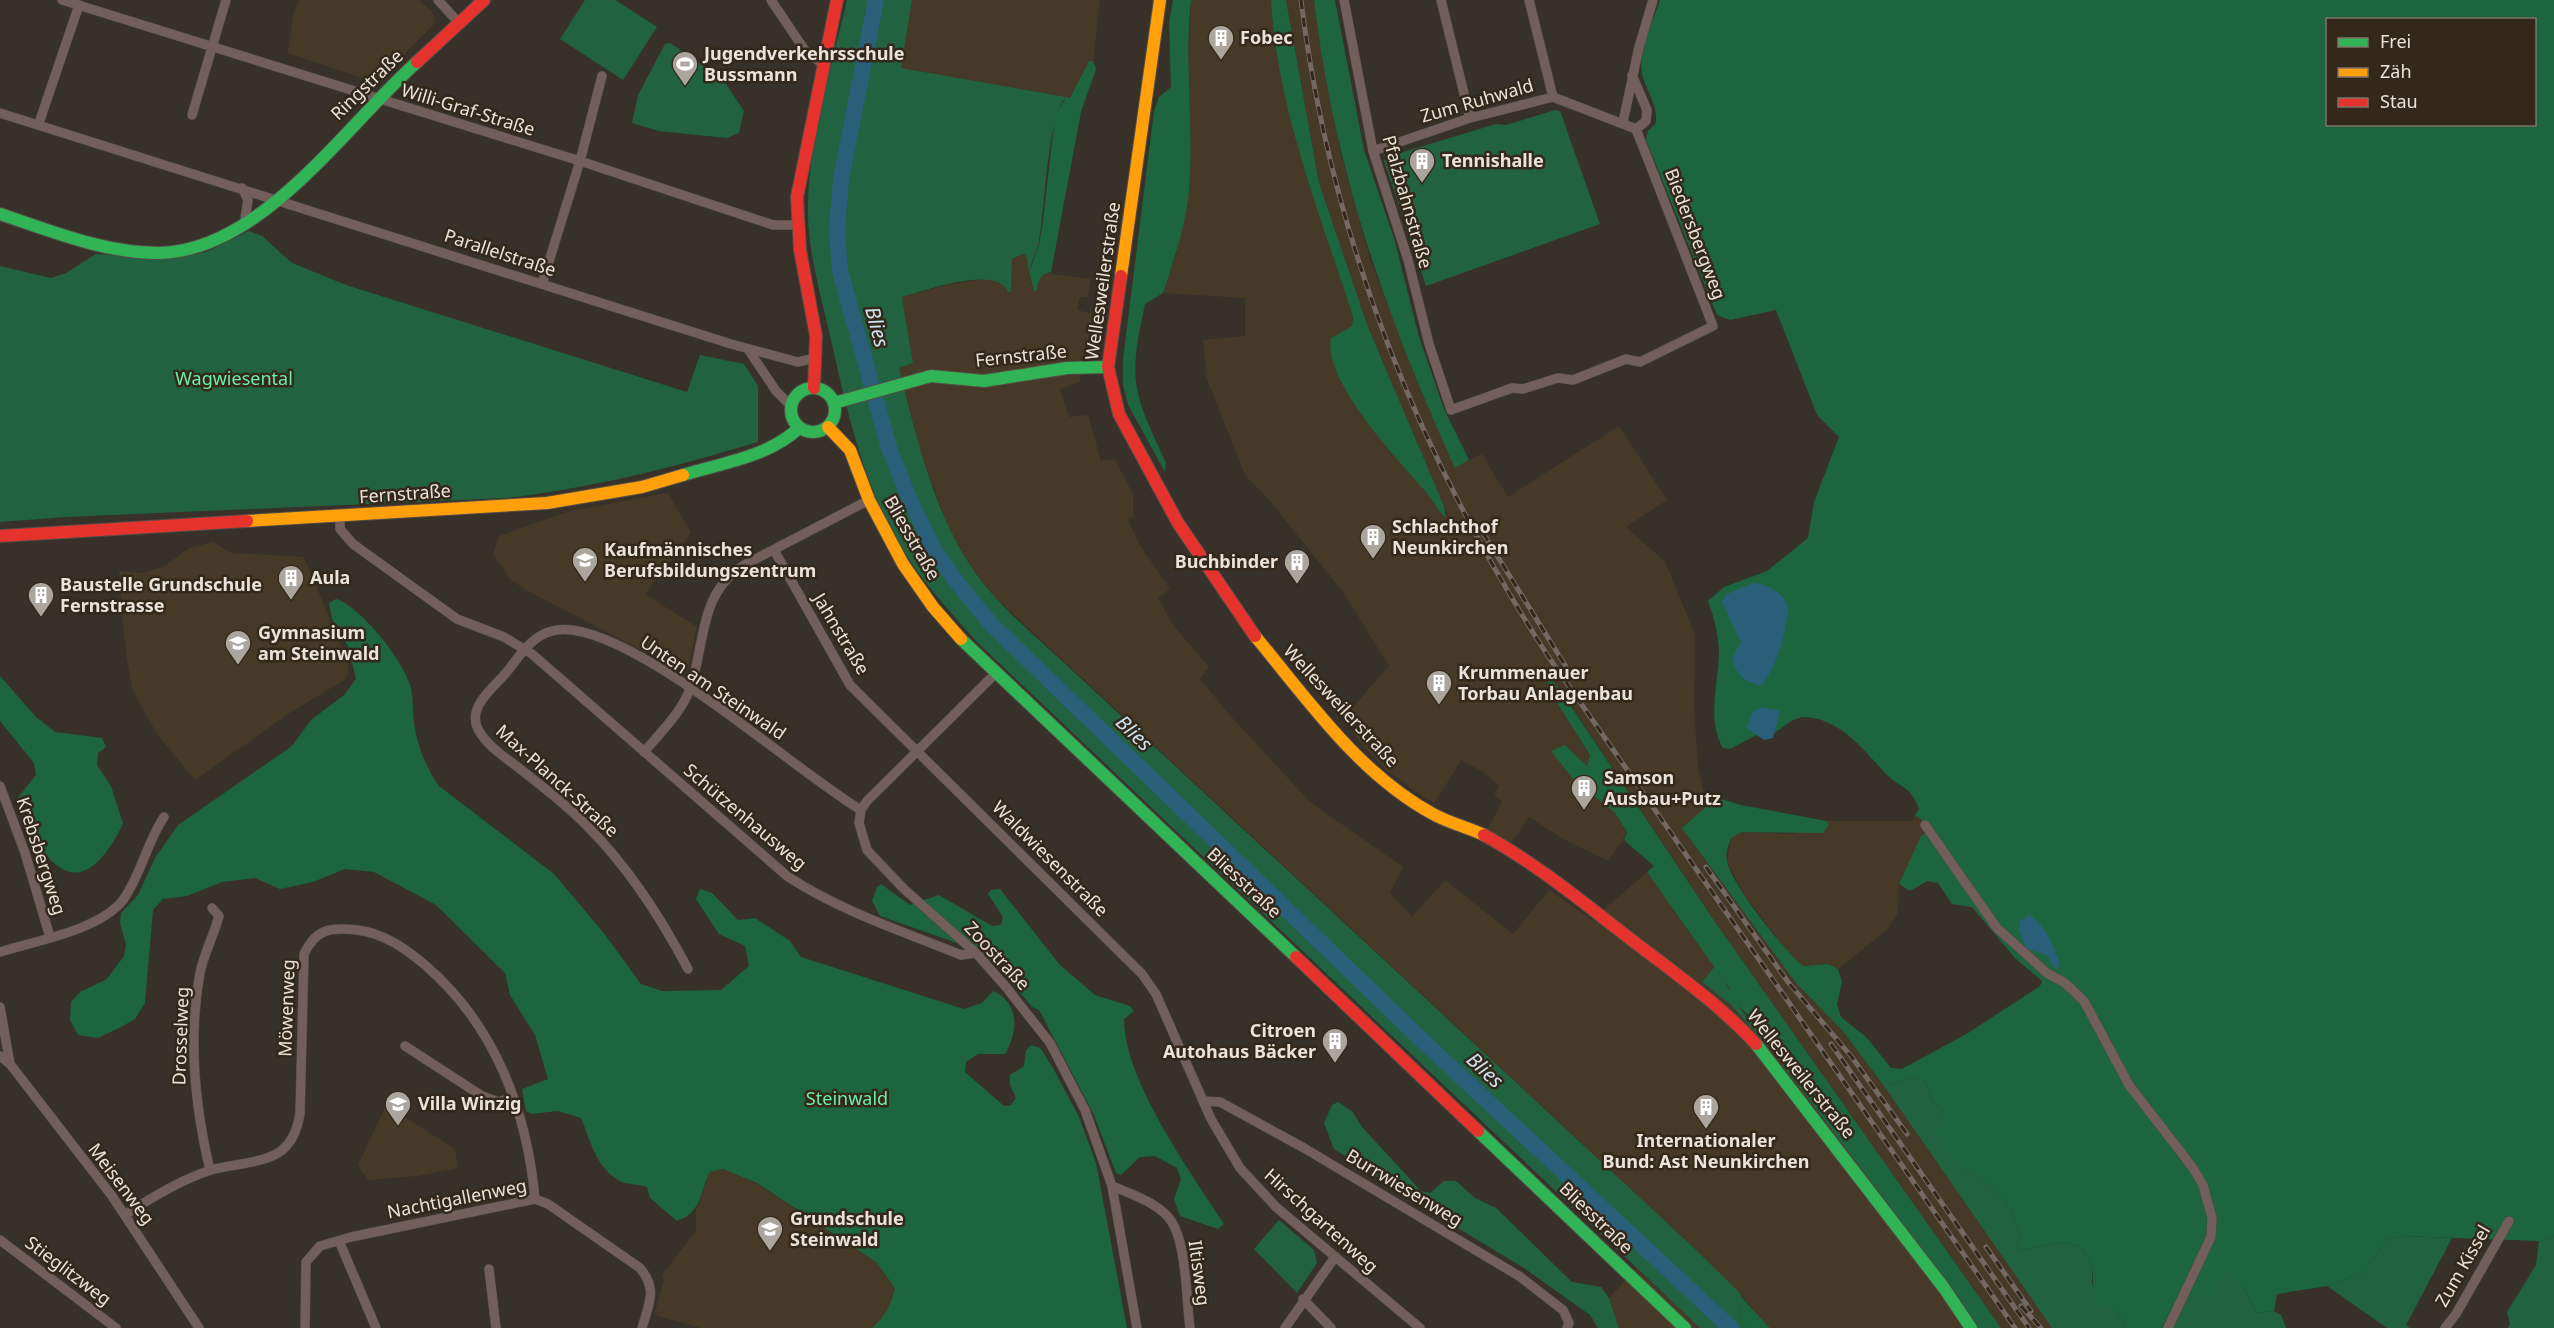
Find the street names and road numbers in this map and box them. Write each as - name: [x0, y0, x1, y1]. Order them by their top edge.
- street label: Ringstraße: [325, 44, 408, 125]
- street label: Zum Ruhwald: [1417, 72, 1536, 128]
- street label: Willi-Graf-Straße: [399, 77, 538, 141]
- street label: Pfalzbahnstraße: [1377, 132, 1438, 271]
- street label: Biedersbergweg: [1660, 165, 1732, 303]
- street label: Wellesweilerstraße: [1079, 200, 1125, 362]
- street label: Parallelstraße: [441, 223, 559, 281]
- street label: Fernstraße: [974, 338, 1068, 372]
- street label: Fernstraße: [358, 478, 452, 508]
- street label: Bliesstraße: [879, 491, 947, 584]
- street label: Jahnstraße: [807, 587, 876, 679]
- street label: Unten am Steinwald: [636, 630, 791, 745]
- street label: Wellesweilerstraße: [1279, 639, 1405, 772]
- street label: Max-Planck-Straße: [491, 719, 624, 842]
- street label: Schützenhausweg: [679, 758, 812, 875]
- street label: Krebsbergweg: [12, 794, 72, 918]
- street label: Waldwiesenstraße: [987, 795, 1114, 922]
- street label: Bliesstraße: [1202, 842, 1287, 923]
- street label: Zoostraße: [960, 916, 1036, 995]
- street label: Möwenweg: [272, 959, 300, 1057]
- street label: Drosselweg: [166, 986, 194, 1086]
- street label: Wellesweilerstraße: [1742, 1004, 1861, 1143]
- street label: Meisenweg: [83, 1138, 160, 1229]
- street label: Burrwiesenweg: [1342, 1143, 1467, 1231]
- street label: Hirschgartenweg: [1260, 1163, 1384, 1278]
- street label: Nachtigallenweg: [385, 1173, 529, 1223]
- street label: Bliesstraße: [1555, 1176, 1639, 1258]
- street label: Zum Kissel: [2429, 1220, 2495, 1311]
- street label: Stieglitzweg: [21, 1230, 117, 1310]
- street label: Iltisweg: [1184, 1239, 1216, 1307]

